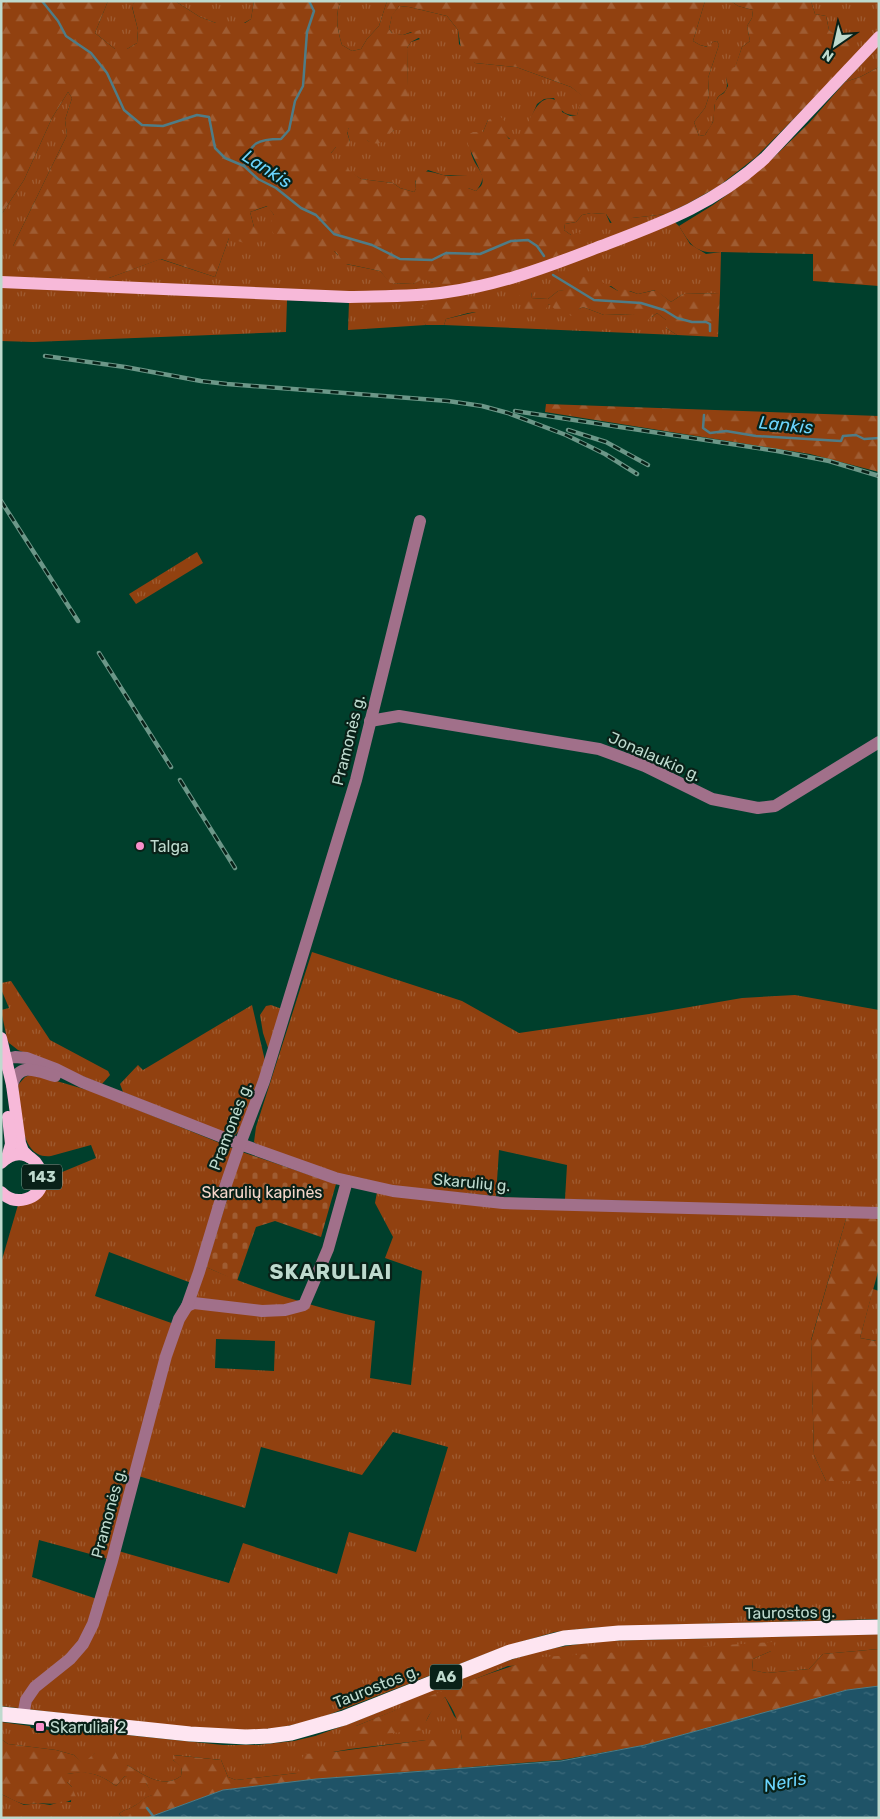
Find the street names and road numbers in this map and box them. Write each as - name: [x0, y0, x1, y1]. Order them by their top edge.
- street label: Pramonės g.: [328, 693, 369, 787]
- street label: Jonalaukio g.: [606, 728, 704, 785]
- street label: Pramonės g.: [205, 1079, 256, 1173]
- road number: 143: [22, 1164, 62, 1190]
- street label: Skarulių g.: [433, 1170, 511, 1195]
- street label: Pramonės g.: [87, 1466, 130, 1560]
- street label: Taurostos g.: [745, 1602, 835, 1623]
- street label: Taurostos g.: [331, 1661, 422, 1712]
- road number: A6: [430, 1664, 462, 1690]

